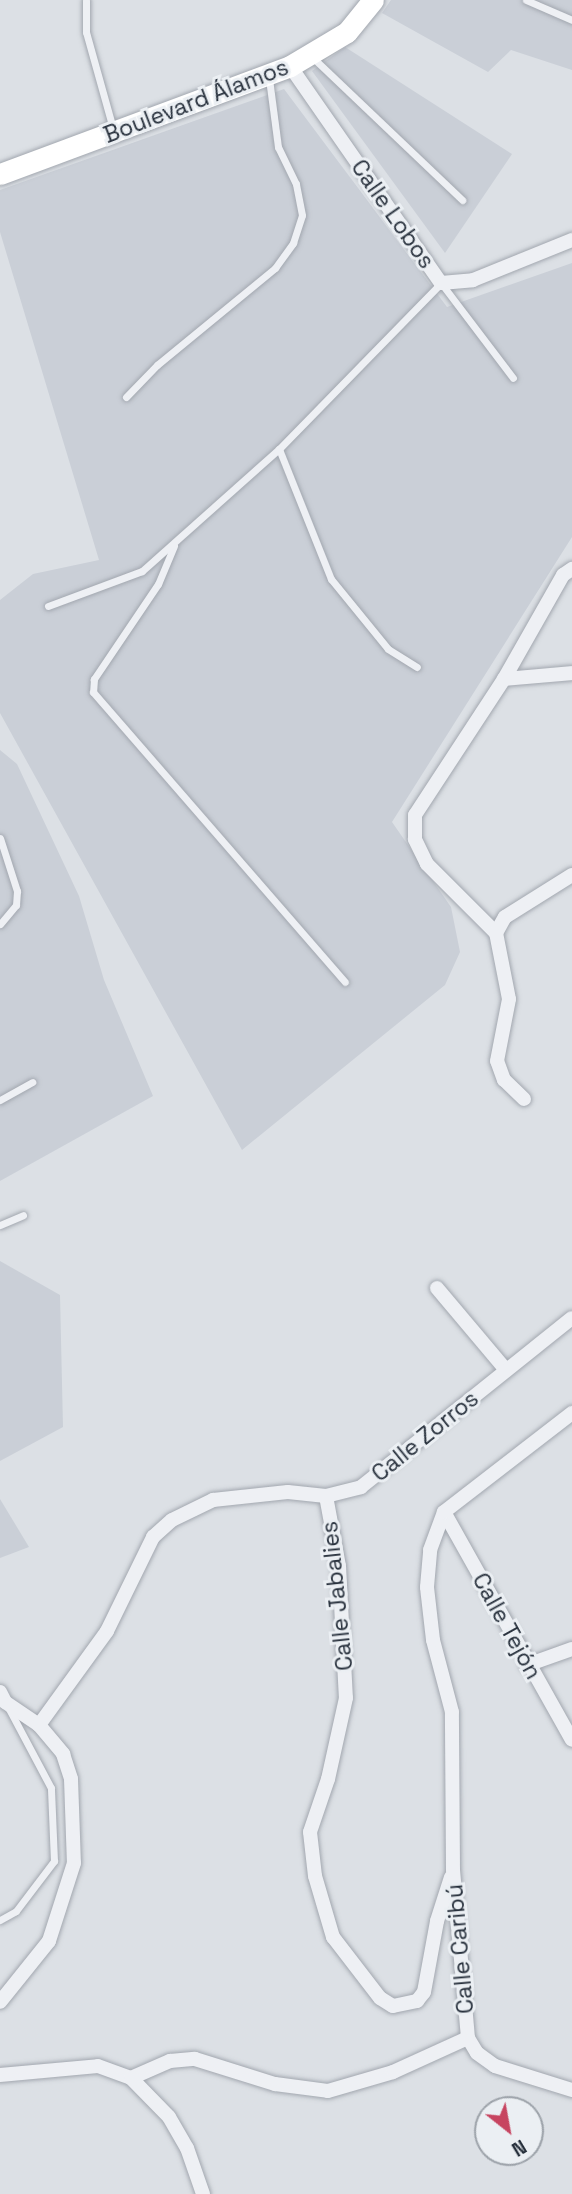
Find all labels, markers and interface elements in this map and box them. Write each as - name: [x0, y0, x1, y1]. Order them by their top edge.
- street label: Boulevard Álamos: [100, 53, 292, 149]
- street label: Calle Lobos: [345, 154, 441, 274]
- street label: Calle Zorros: [366, 1385, 484, 1487]
- street label: Calle Jabalies: [315, 1520, 359, 1672]
- street label: Calle Tejón: [466, 1568, 548, 1684]
- street label: Calle Caribú: [441, 1883, 479, 2015]
- north arrow: [474, 2096, 544, 2166]
- text: N: [507, 2134, 531, 2162]

